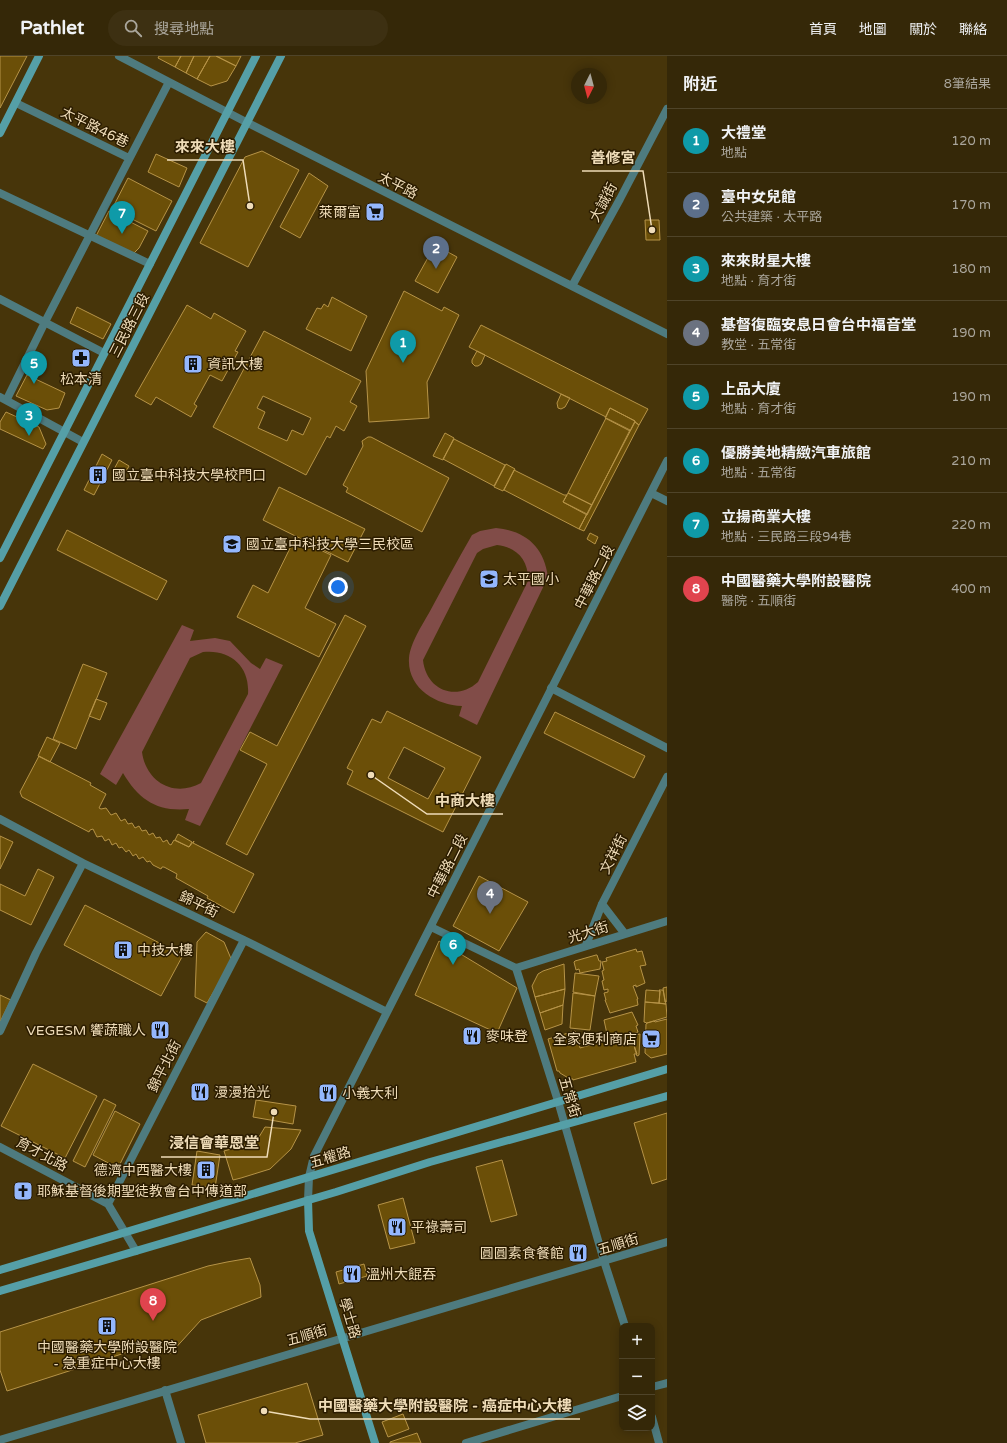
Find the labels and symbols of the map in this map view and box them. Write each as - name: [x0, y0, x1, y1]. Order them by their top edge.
- north arrow: [571, 68, 607, 104]
- street label: 太平路46巷: [58, 104, 132, 151]
- callout: 來來大樓: [167, 133, 243, 160]
- text: 來來大樓: [175, 138, 235, 156]
- callout: 善修宮: [582, 144, 643, 171]
- text: 善修宮: [590, 149, 636, 167]
- street label: 太平路: [375, 168, 420, 203]
- street label: 大誠街: [586, 180, 621, 225]
- pin: 7: [109, 201, 135, 234]
- supermarket icon: 萊爾富: [364, 201, 386, 223]
- place label: 萊爾富: [319, 204, 361, 221]
- pin: 2: [423, 236, 449, 269]
- street label: 三民路三段: [106, 290, 153, 360]
- pin: 1: [390, 330, 416, 363]
- pharmacy icon: 松本清: [70, 347, 92, 369]
- pin: 5: [21, 351, 47, 384]
- building icon: 資訊大樓: [182, 353, 204, 375]
- place label: 資訊大樓: [207, 356, 263, 373]
- place label: 松本清: [60, 371, 102, 388]
- pin: 3: [16, 403, 42, 436]
- building icon: 國立臺中科技大學校門口: [87, 464, 109, 486]
- place label: 國立臺中科技大學校門口: [112, 467, 266, 484]
- school or university icon: 國立臺中科技大學三民校區: [221, 533, 243, 555]
- place label: 國立臺中科技大學三民校區: [246, 536, 414, 553]
- street label: 中華路二段: [571, 542, 618, 612]
- school or university icon: 太平國小: [478, 568, 500, 590]
- place label: 太平國小: [503, 571, 559, 588]
- your location: [328, 577, 348, 597]
- callout: 中商大樓: [427, 787, 503, 814]
- text: 中商大樓: [435, 792, 495, 810]
- street label: 中華路二段: [424, 831, 471, 901]
- street label: 文祥街: [596, 832, 631, 877]
- pin: 4: [477, 881, 503, 914]
- street label: 錦平街: [176, 888, 221, 921]
- street label: 光大街: [566, 918, 611, 947]
- pin: 6: [440, 932, 466, 965]
- building icon: 中技大樓: [112, 939, 134, 961]
- place label: 中技大樓: [137, 942, 193, 959]
- restaurant icon: VEGESM 饗蔬職人: [149, 1019, 171, 1041]
- place label: VEGESM 饗蔬職人: [26, 1022, 146, 1039]
- restaurant icon: 麥味登: [461, 1025, 483, 1047]
- place label: 麥味登: [486, 1028, 528, 1045]
- supermarket icon: 全家便利商店: [640, 1028, 662, 1050]
- place label: 全家便利商店: [553, 1031, 637, 1048]
- street label: 錦平北街: [144, 1037, 185, 1095]
- street label: 五常街: [555, 1075, 584, 1120]
- restaurant icon: 漫漫拾光: [189, 1081, 211, 1103]
- restaurant icon: 小義大利: [317, 1082, 339, 1104]
- place label: 漫漫拾光: [214, 1084, 270, 1101]
- place label: 小義大利: [342, 1085, 398, 1102]
- callout: 浸信會華恩堂: [161, 1130, 267, 1157]
- street label: 育才北路: [13, 1134, 70, 1175]
- text: 浸信會華恩堂: [169, 1134, 259, 1152]
- street label: 五權路: [308, 1143, 353, 1172]
- building icon: 德濟中西醫大樓: [195, 1159, 217, 1181]
- place label: 德濟中西醫大樓: [94, 1162, 192, 1179]
- church icon: 耶穌基督後期聖徒教會台中傳道部: [12, 1180, 34, 1202]
- place label: 耶穌基督後期聖徒教會台中傳道部: [37, 1183, 247, 1200]
- restaurant icon: 平祿壽司: [386, 1216, 408, 1238]
- place label: 平祿壽司: [411, 1219, 467, 1236]
- street label: 五順街: [596, 1230, 641, 1259]
- restaurant icon: 圓圓素食餐館: [567, 1242, 589, 1264]
- place label: 圓圓素食餐館: [480, 1245, 564, 1262]
- restaurant icon: 溫州大餛吞: [341, 1263, 363, 1285]
- place label: 溫州大餛吞: [366, 1266, 436, 1283]
- pin: 8: [140, 1288, 166, 1321]
- street label: 學士路: [335, 1296, 364, 1341]
- building icon: 中國醫藥大學附設醫院 - 急重症中心大樓: [96, 1315, 118, 1337]
- street label: 五順街: [285, 1322, 330, 1349]
- place label: 中國醫藥大學附設醫院 - 急重症中心大樓: [37, 1339, 177, 1372]
- callout: 中國醫藥大學附設醫院 - 癌症中心大樓: [310, 1392, 580, 1419]
- text: 中國醫藥大學附設醫院 - 癌症中心大樓: [318, 1397, 572, 1415]

